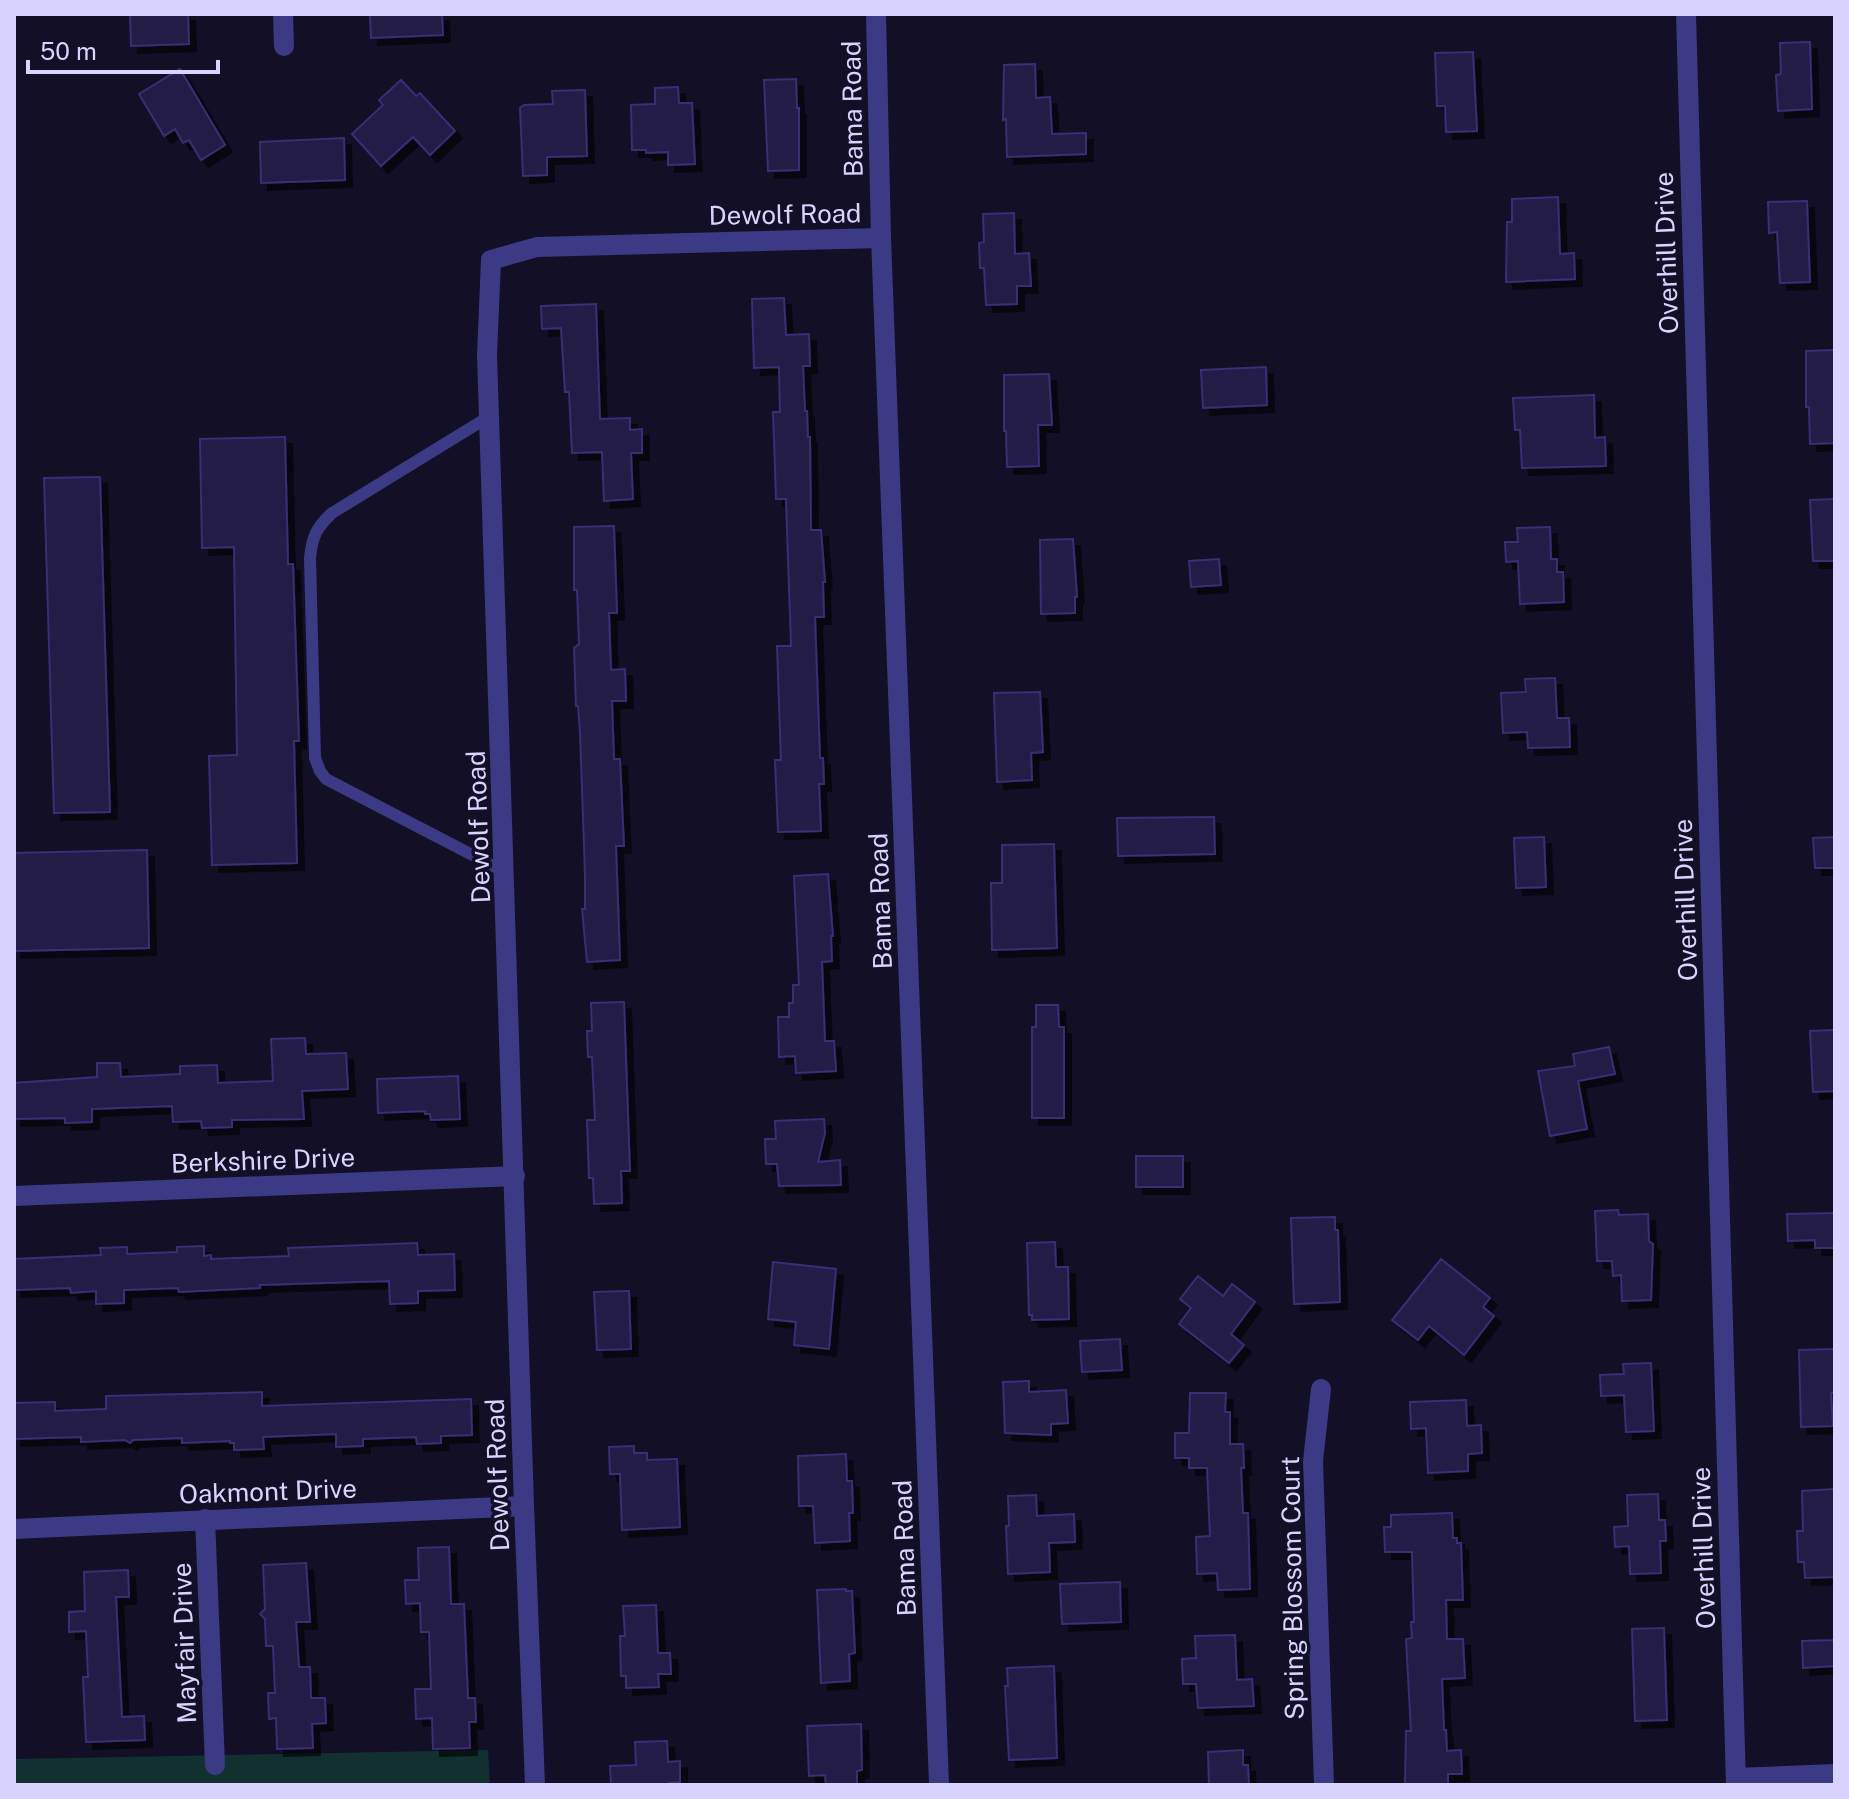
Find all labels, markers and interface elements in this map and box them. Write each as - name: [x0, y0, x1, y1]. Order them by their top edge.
- scale bar: [28, 24, 218, 74]
- text: 50 m: [40, 37, 97, 65]
- street label: Bama Road: [835, 40, 869, 178]
- street label: Overhill Drive: [1648, 171, 1684, 335]
- street label: Dewolf Road: [708, 197, 862, 231]
- street label: Dewolf Road: [460, 750, 496, 904]
- street label: Overhill Drive: [1667, 818, 1703, 982]
- street label: Bama Road: [862, 832, 898, 970]
- street label: Berkshire Drive: [170, 1141, 356, 1179]
- street label: Dewolf Road: [479, 1398, 515, 1552]
- street label: Spring Blossom Court: [1274, 1456, 1310, 1720]
- street label: Overhill Drive: [1685, 1466, 1721, 1630]
- street label: Oakmont Drive: [178, 1472, 358, 1510]
- street label: Bama Road: [886, 1479, 922, 1617]
- street label: Mayfair Drive: [166, 1562, 202, 1724]

